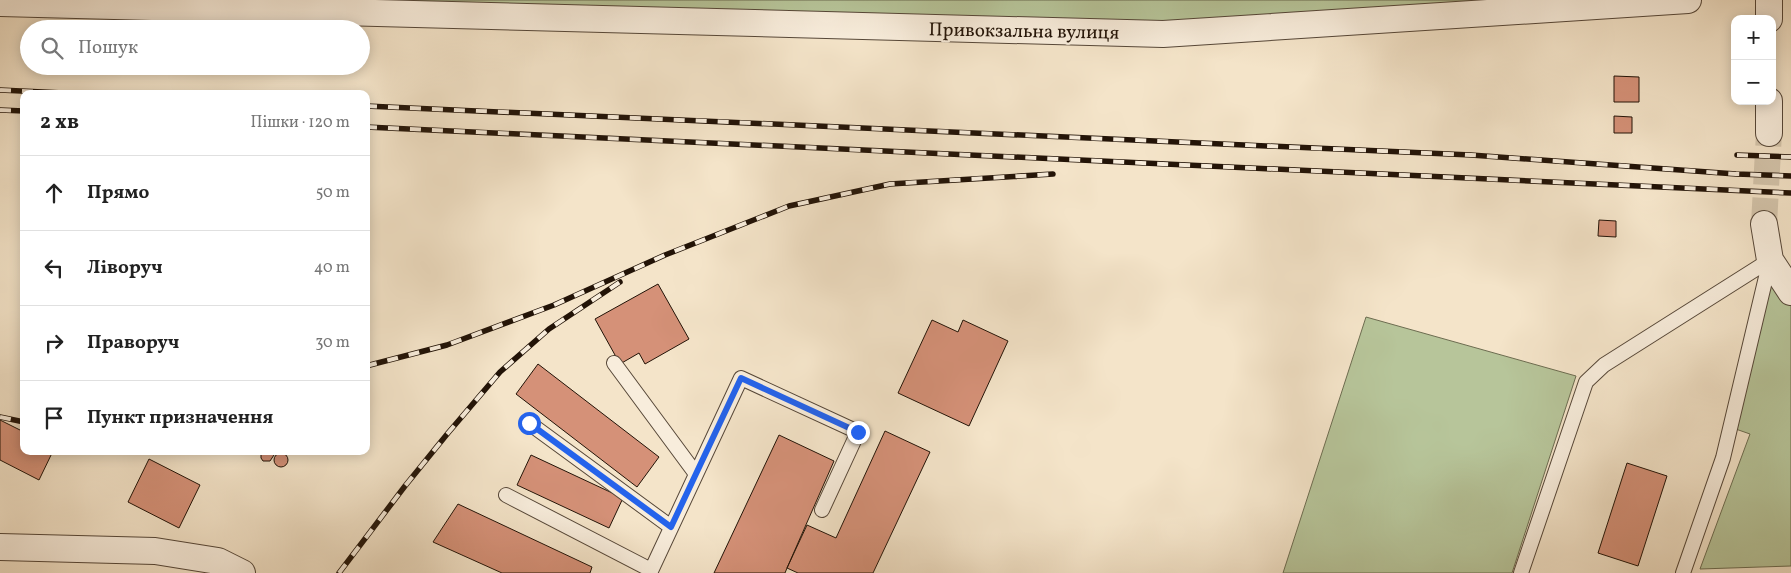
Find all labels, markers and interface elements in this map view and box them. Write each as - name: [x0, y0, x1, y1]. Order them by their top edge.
- map controls: [1731, 15, 1776, 105]
- button: +: [1731, 15, 1776, 60]
- street label: Привокзальна вулиця: [928, 17, 1120, 47]
- search box: [20, 20, 370, 75]
- icon: search: [38, 34, 66, 62]
- text: Пошук: [78, 35, 138, 61]
- button: −: [1731, 60, 1776, 105]
- text: 2 хв: [40, 108, 79, 137]
- text: Пішки · 120 m: [251, 112, 350, 134]
- icon: ahead: [40, 179, 68, 207]
- text: Прямо: [87, 180, 149, 206]
- text: 50 m: [316, 182, 350, 204]
- icon: left: [40, 254, 68, 282]
- text: Ліворуч: [87, 255, 162, 281]
- text: 40 m: [314, 257, 350, 279]
- icon: right: [40, 329, 68, 357]
- text: Праворуч: [87, 330, 179, 356]
- text: 30 m: [315, 332, 350, 354]
- icon: arrive: [40, 404, 68, 432]
- text: Пункт призначення: [87, 405, 273, 431]
- route start: [518, 412, 541, 435]
- route end: [847, 421, 870, 444]

